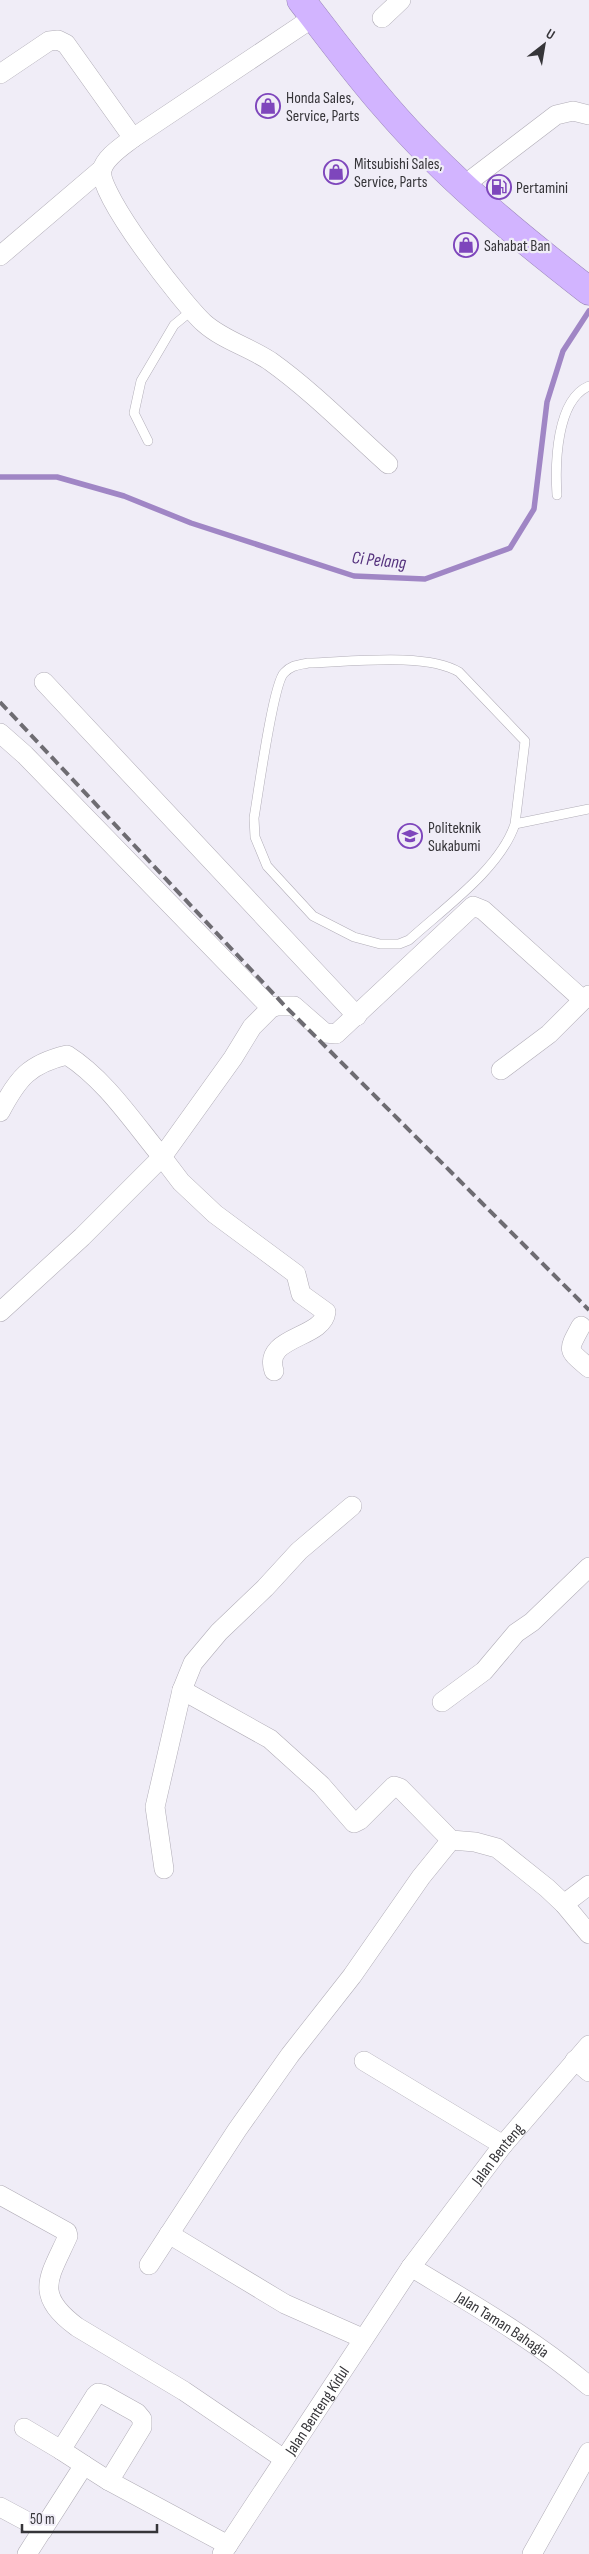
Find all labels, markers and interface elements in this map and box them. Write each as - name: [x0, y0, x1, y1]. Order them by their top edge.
- north arrow: [519, 20, 569, 70]
- text: U: [543, 25, 558, 43]
- place label: Honda Sales, Service, Parts: [286, 89, 360, 126]
- shop icon: Honda Sales, Service, Parts: [255, 93, 281, 119]
- place label: Mitsubishi Sales, Service, Parts: [354, 155, 443, 192]
- shop icon: Mitsubishi Sales, Service, Parts: [323, 159, 349, 185]
- fuel station icon: Pertamini: [486, 174, 512, 200]
- place label: Pertamini: [516, 179, 568, 198]
- shop icon: Sahabat Ban: [453, 232, 479, 258]
- place label: Sahabat Ban: [484, 237, 550, 256]
- water label: Ci Pelang: [351, 547, 408, 574]
- place label: Politeknik Sukabumi: [428, 819, 481, 856]
- school or university icon: Politeknik Sukabumi: [397, 823, 423, 849]
- street label: Jalan Benteng: [468, 2120, 528, 2190]
- street label: Jalan Taman Bahagia: [451, 2288, 552, 2362]
- street label: Jalan Benteng Kidul: [281, 2363, 354, 2460]
- scale bar: [22, 2502, 158, 2534]
- text: 50 m: [30, 2510, 55, 2529]

